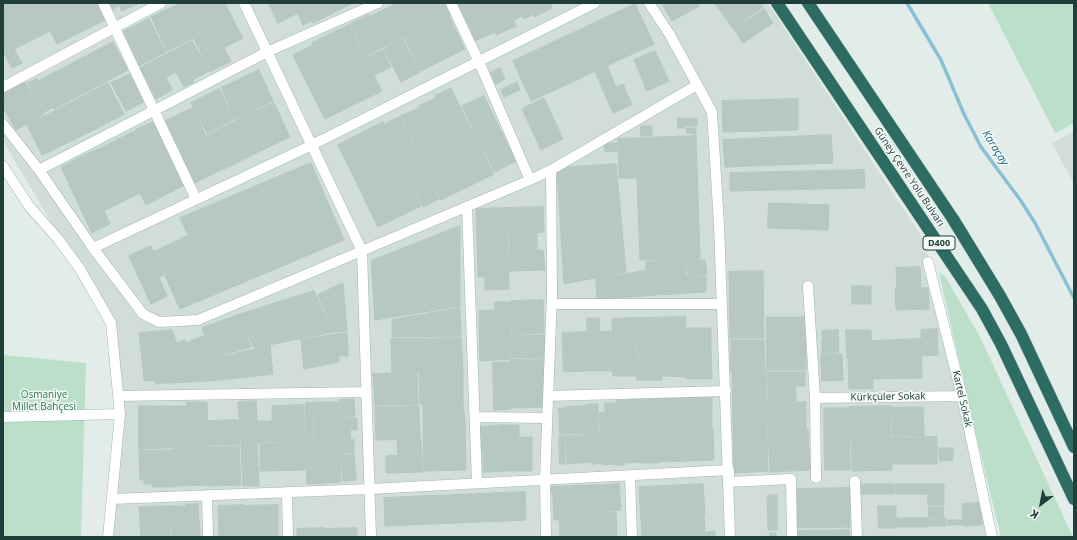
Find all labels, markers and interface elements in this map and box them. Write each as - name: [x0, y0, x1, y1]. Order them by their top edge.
- street label: Güney Çevre Yolu Bulvarı: [871, 125, 947, 229]
- water label: Karaçay: [979, 128, 1011, 168]
- road number: D400: [923, 236, 955, 250]
- street label: Kartel Sokak: [950, 370, 974, 428]
- park label: Osmaniye Millet Bahçesi: [12, 389, 76, 412]
- street label: Kürkçüler Sokak: [850, 390, 926, 404]
- north arrow: [1021, 484, 1061, 524]
- text: K: [1027, 506, 1041, 523]

